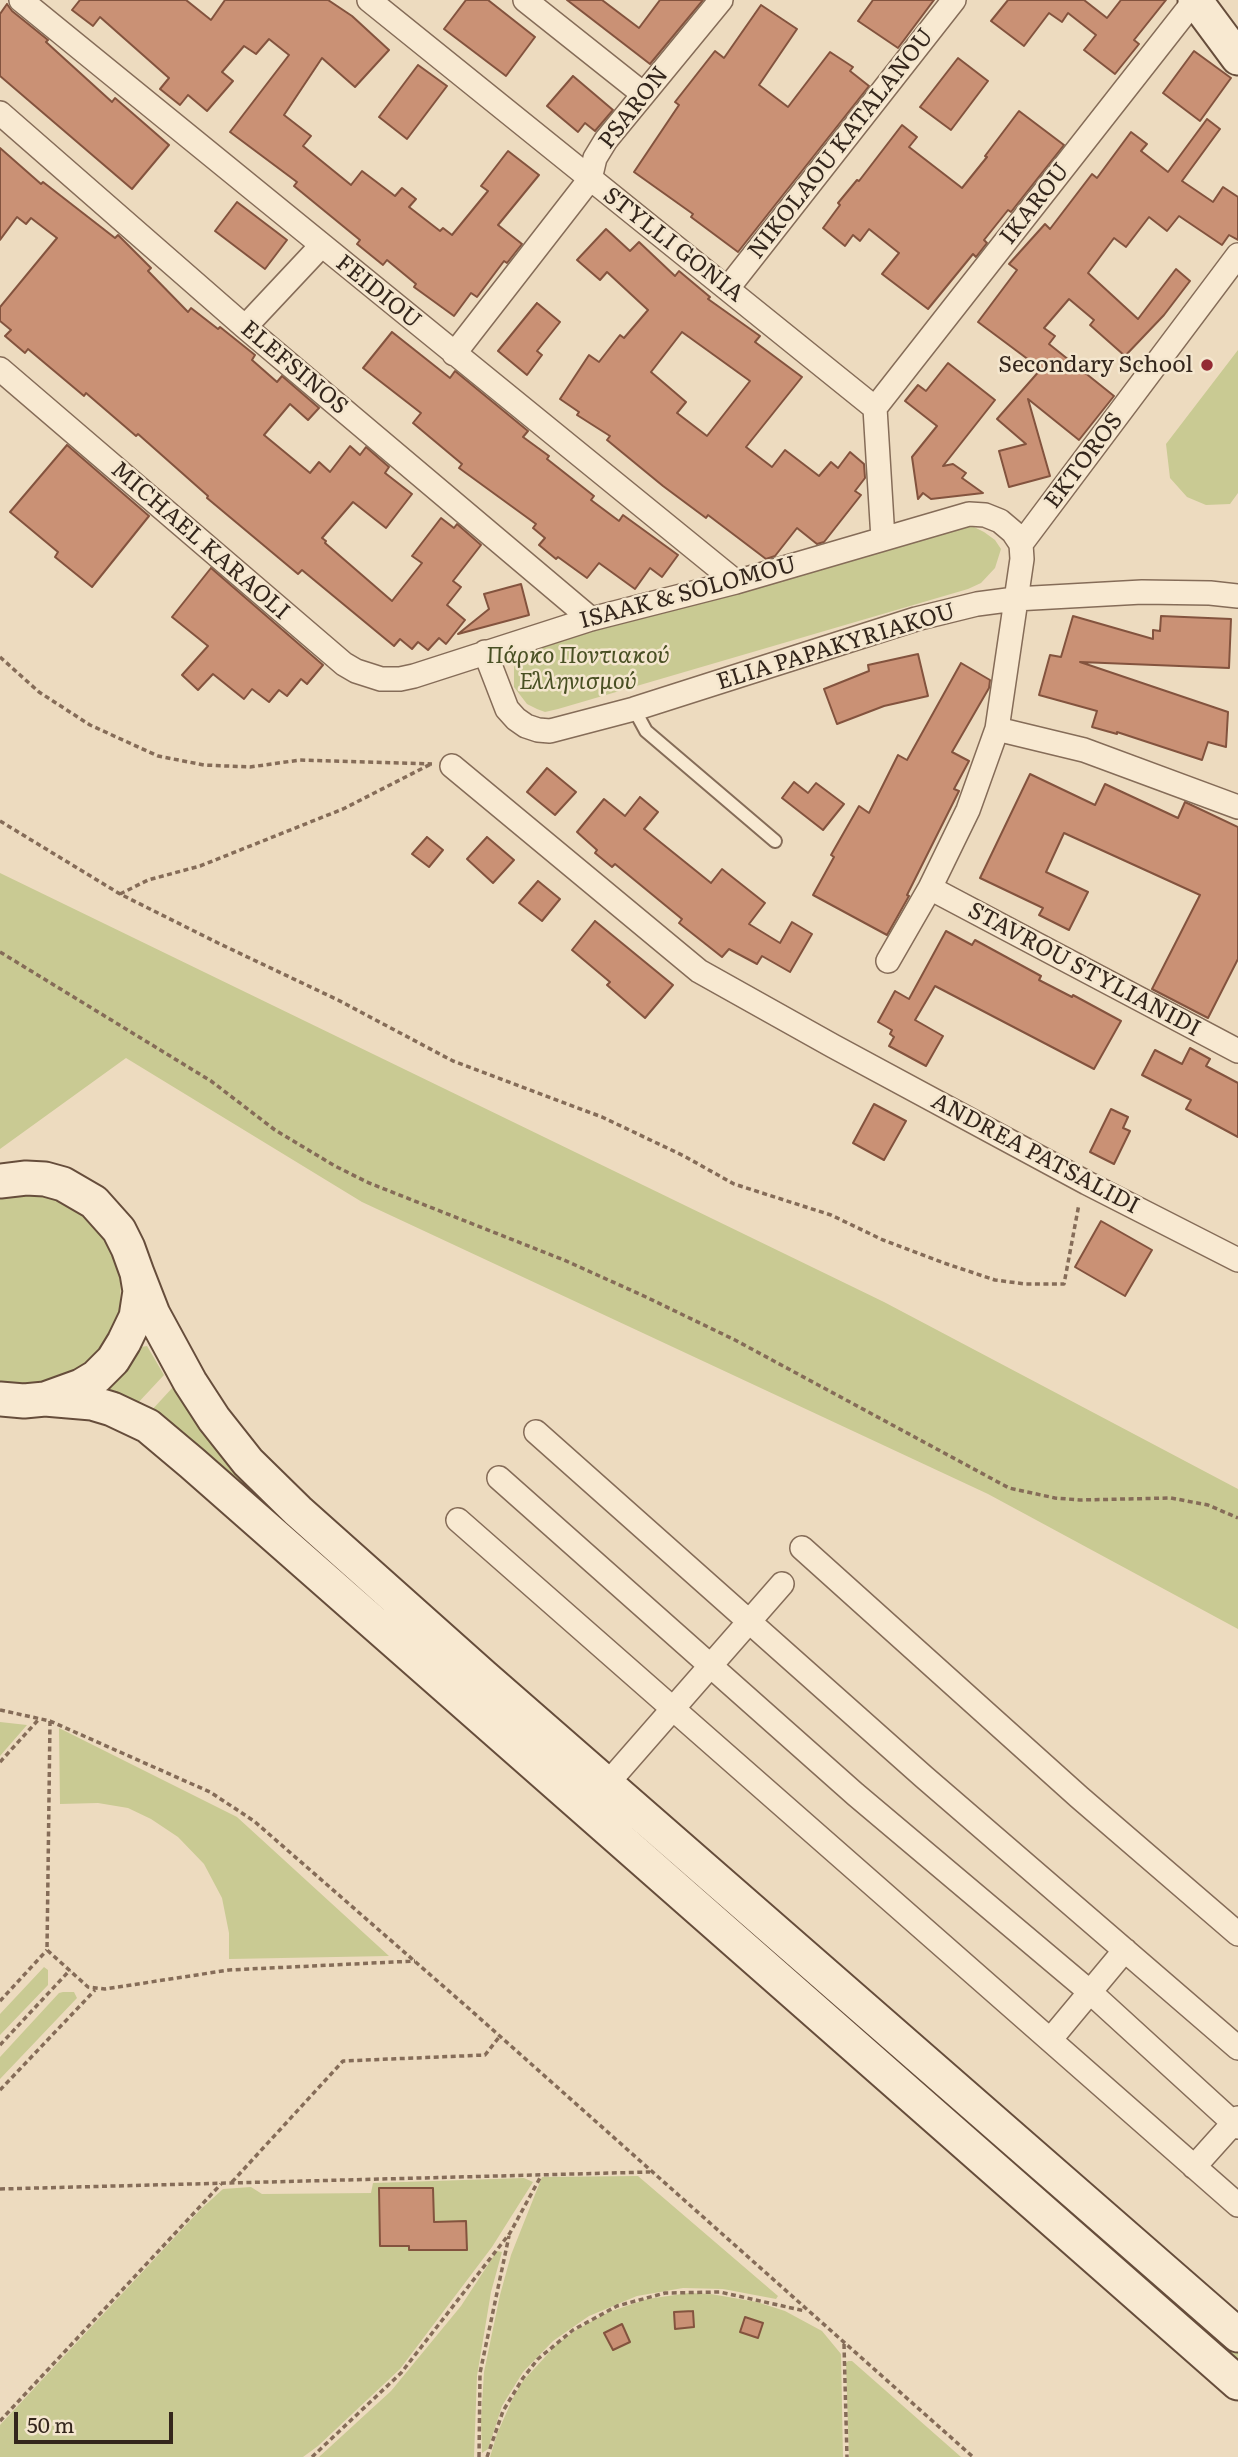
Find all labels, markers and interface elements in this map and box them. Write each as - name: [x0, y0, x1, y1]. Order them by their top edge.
- street label: NIKOLAOU KATALANOU: [743, 23, 939, 265]
- street label: PSARON: [593, 61, 675, 155]
- street label: IKAROU: [995, 158, 1075, 250]
- street label: STYLLI GONIA: [597, 182, 749, 308]
- street label: FEIDIOU: [330, 249, 426, 335]
- street label: ELEFSINOS: [235, 315, 353, 421]
- place label: Secondary School: [998, 351, 1193, 379]
- marker: Secondary School: [1199, 357, 1215, 373]
- street label: EKTOROS: [1039, 408, 1129, 514]
- street label: MICHAEL KARAOLI: [105, 456, 295, 626]
- street label: ISAAK & SOLOMOU: [577, 551, 799, 635]
- street label: ELIA PAPAKYRIAKOU: [713, 598, 959, 696]
- park label: Πάρκο Ποντιακού Ελληνισμού: [486, 642, 670, 696]
- street label: STAVROU STYLIANIDI: [963, 897, 1205, 1043]
- street label: ANDREA PATSALIDI: [926, 1088, 1144, 1220]
- scale bar: [18, 2398, 177, 2442]
- text: 50 m: [27, 2408, 74, 2439]

